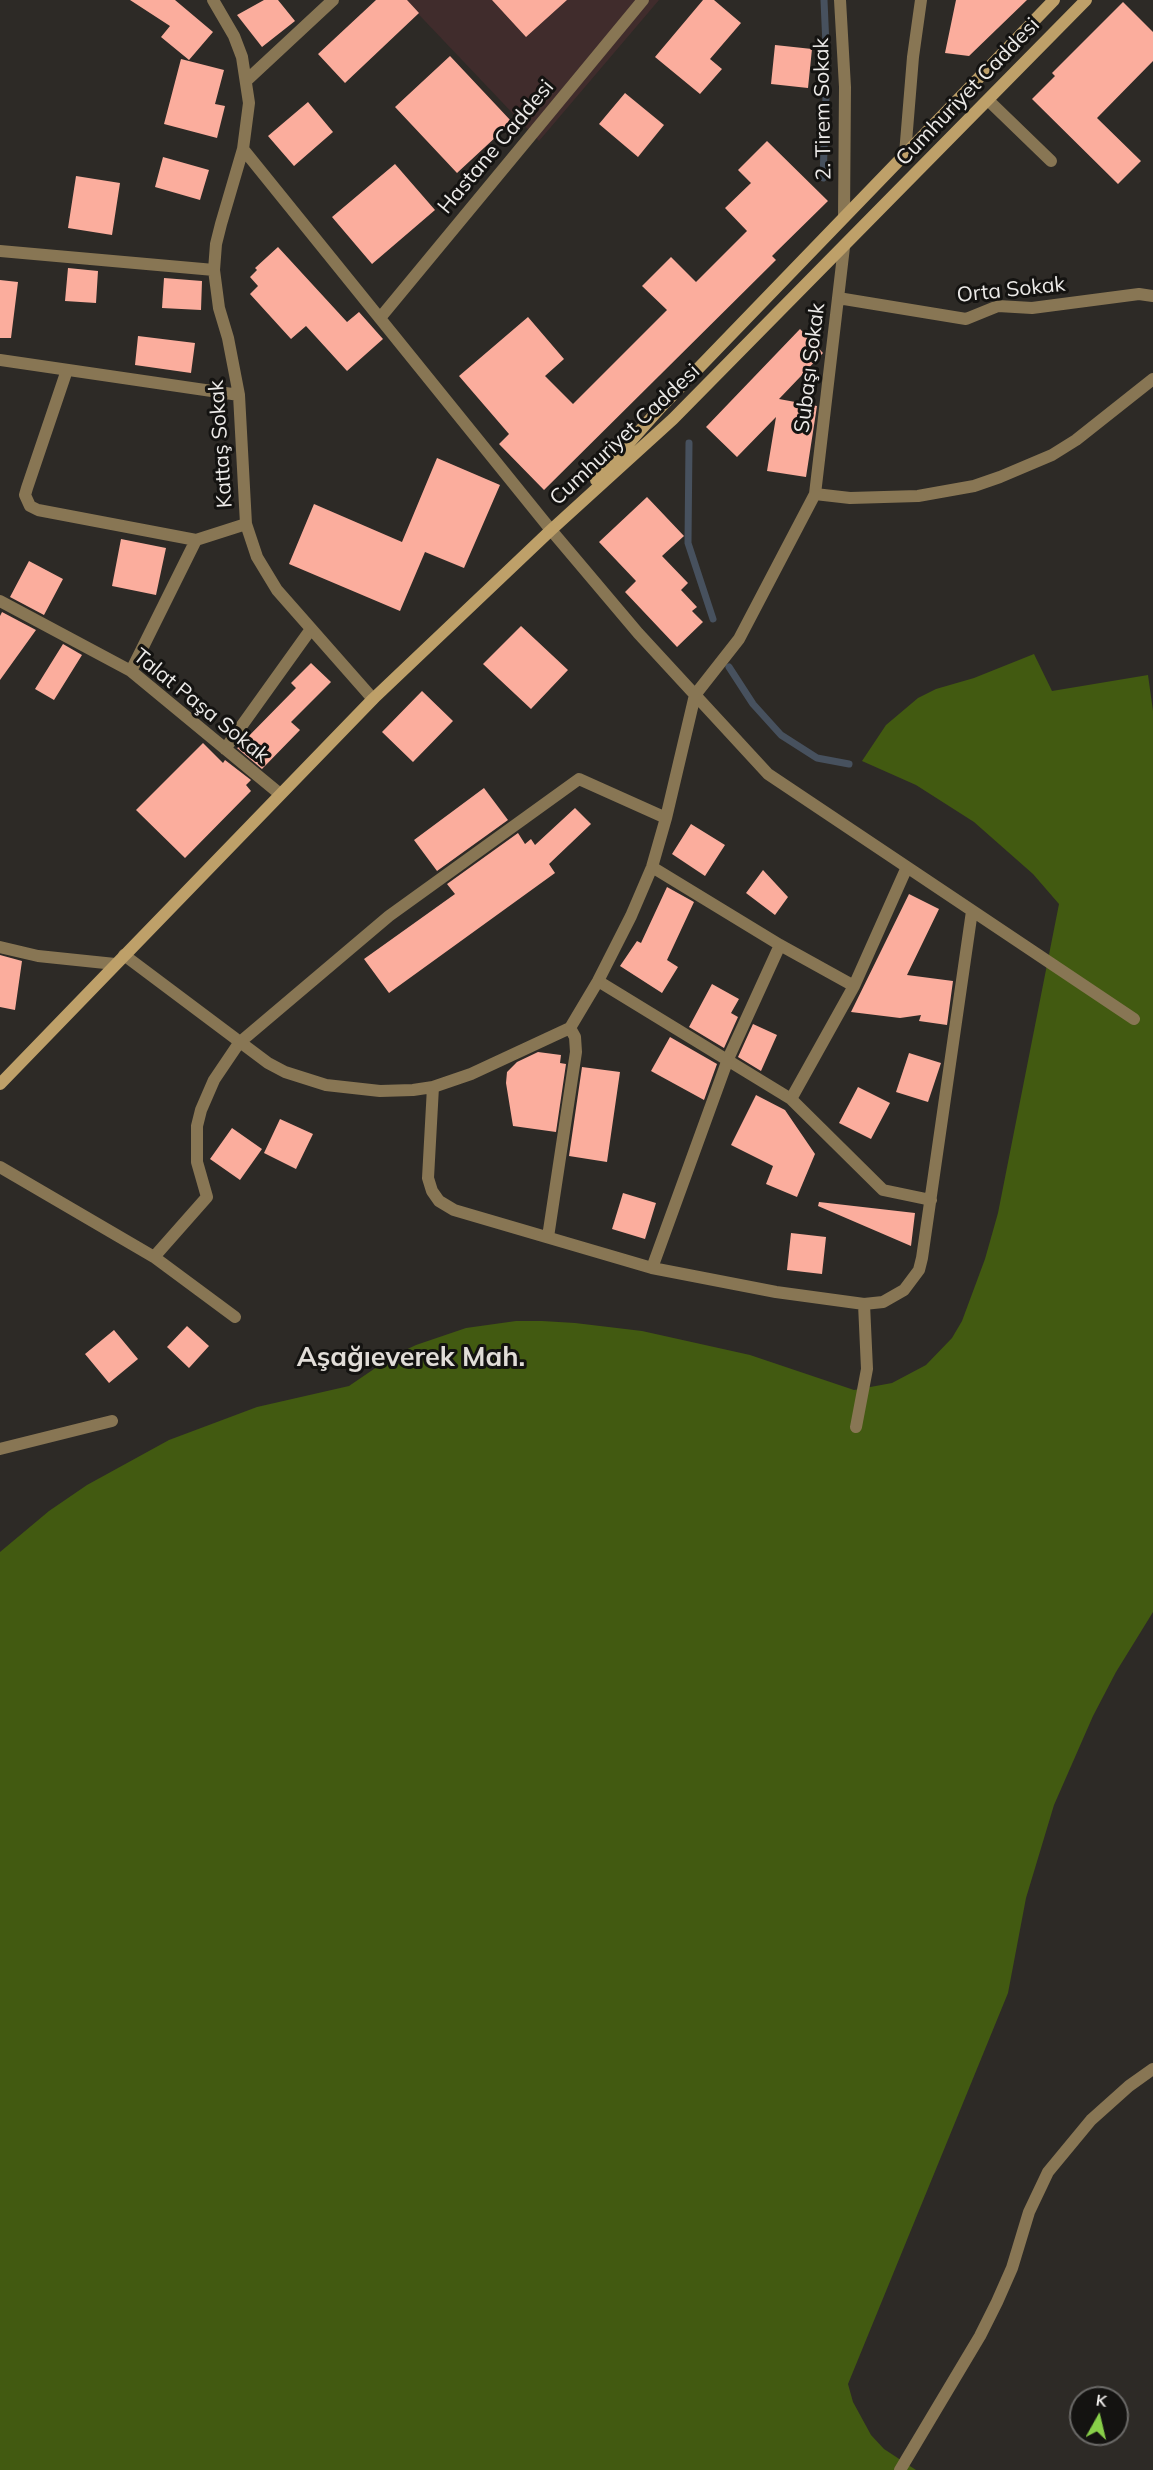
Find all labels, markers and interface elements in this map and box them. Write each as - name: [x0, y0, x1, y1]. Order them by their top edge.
- street label: Cumhuriyet Caddesi: [891, 13, 1045, 171]
- street label: 2. Tirem Sokak: [809, 38, 837, 180]
- street label: Hastane Caddesi: [433, 75, 559, 219]
- street label: Orta Sokak: [955, 272, 1067, 308]
- street label: Subaşı Sokak: [790, 302, 830, 434]
- street label: Cumhuriyet Caddesi: [545, 359, 705, 511]
- street label: Kattaş Sokak: [204, 379, 238, 509]
- street label: Talat Paşa Sokak: [128, 643, 274, 769]
- district label: Aşağıeverek Mah.: [297, 1342, 525, 1374]
- north arrow: [1069, 2386, 1129, 2446]
- text: K: [1095, 2390, 1108, 2411]

